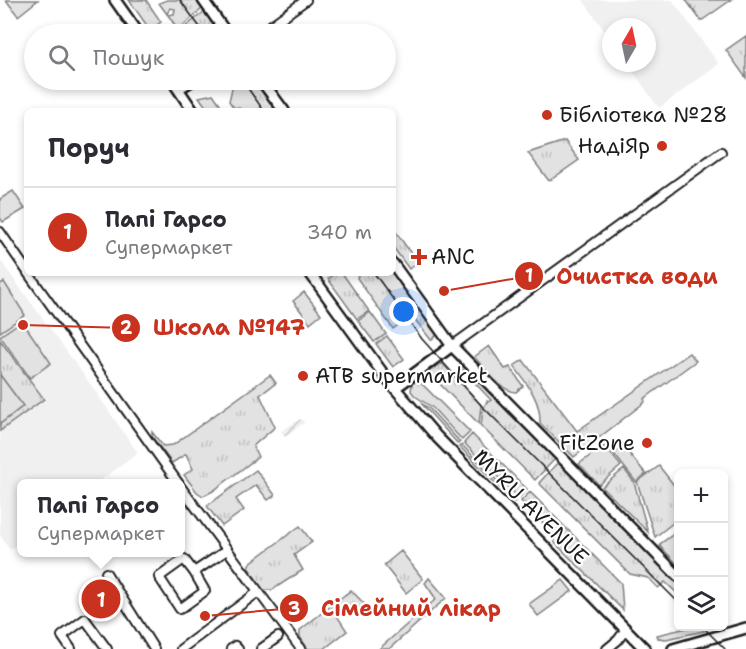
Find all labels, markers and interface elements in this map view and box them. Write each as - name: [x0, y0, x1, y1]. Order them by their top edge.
- north arrow: [602, 18, 656, 72]
- search box: [24, 24, 396, 90]
- icon: search: [45, 41, 78, 74]
- text: Пошук: [93, 43, 164, 72]
- place label: Бібліотека №28: [559, 101, 727, 129]
- marker: Бібліотека №28: [540, 108, 554, 122]
- text: Поруч: [48, 130, 130, 165]
- place label: НадіЯр: [578, 132, 650, 160]
- marker: НадіЯр: [655, 139, 669, 153]
- text: Папі Гарсо: [105, 205, 227, 234]
- text: 1: [63, 219, 72, 245]
- text: 340 m: [307, 219, 372, 245]
- text: Супермаркет: [105, 234, 232, 260]
- place label: ANC: [431, 243, 475, 271]
- marker: ANC: [412, 250, 426, 264]
- callout: Очистка води: [514, 256, 729, 296]
- text: Очистка води: [556, 262, 718, 291]
- text: 1: [525, 264, 533, 288]
- your location: [389, 297, 418, 326]
- callout: Школа №147: [111, 308, 317, 348]
- text: Школа №147: [153, 313, 305, 342]
- text: 2: [120, 316, 133, 340]
- place label: ATB supermarket: [315, 362, 488, 390]
- marker: ATB supermarket: [296, 369, 310, 383]
- place label: FitZone: [560, 429, 635, 457]
- marker: FitZone: [640, 436, 654, 450]
- street label: MYRU AVENUE: [467, 443, 595, 571]
- map controls: [674, 469, 728, 631]
- button: +: [674, 469, 728, 523]
- popup: [17, 479, 185, 557]
- text: Папі Гарсо: [37, 491, 159, 520]
- text: Супермаркет: [37, 520, 165, 546]
- button: −: [674, 523, 728, 577]
- pin: 1: [82, 576, 120, 622]
- button: layers: [674, 577, 728, 631]
- callout: Сімейний лікар: [279, 588, 513, 628]
- text: Сімейний лікар: [321, 594, 501, 623]
- text: 3: [288, 597, 300, 621]

